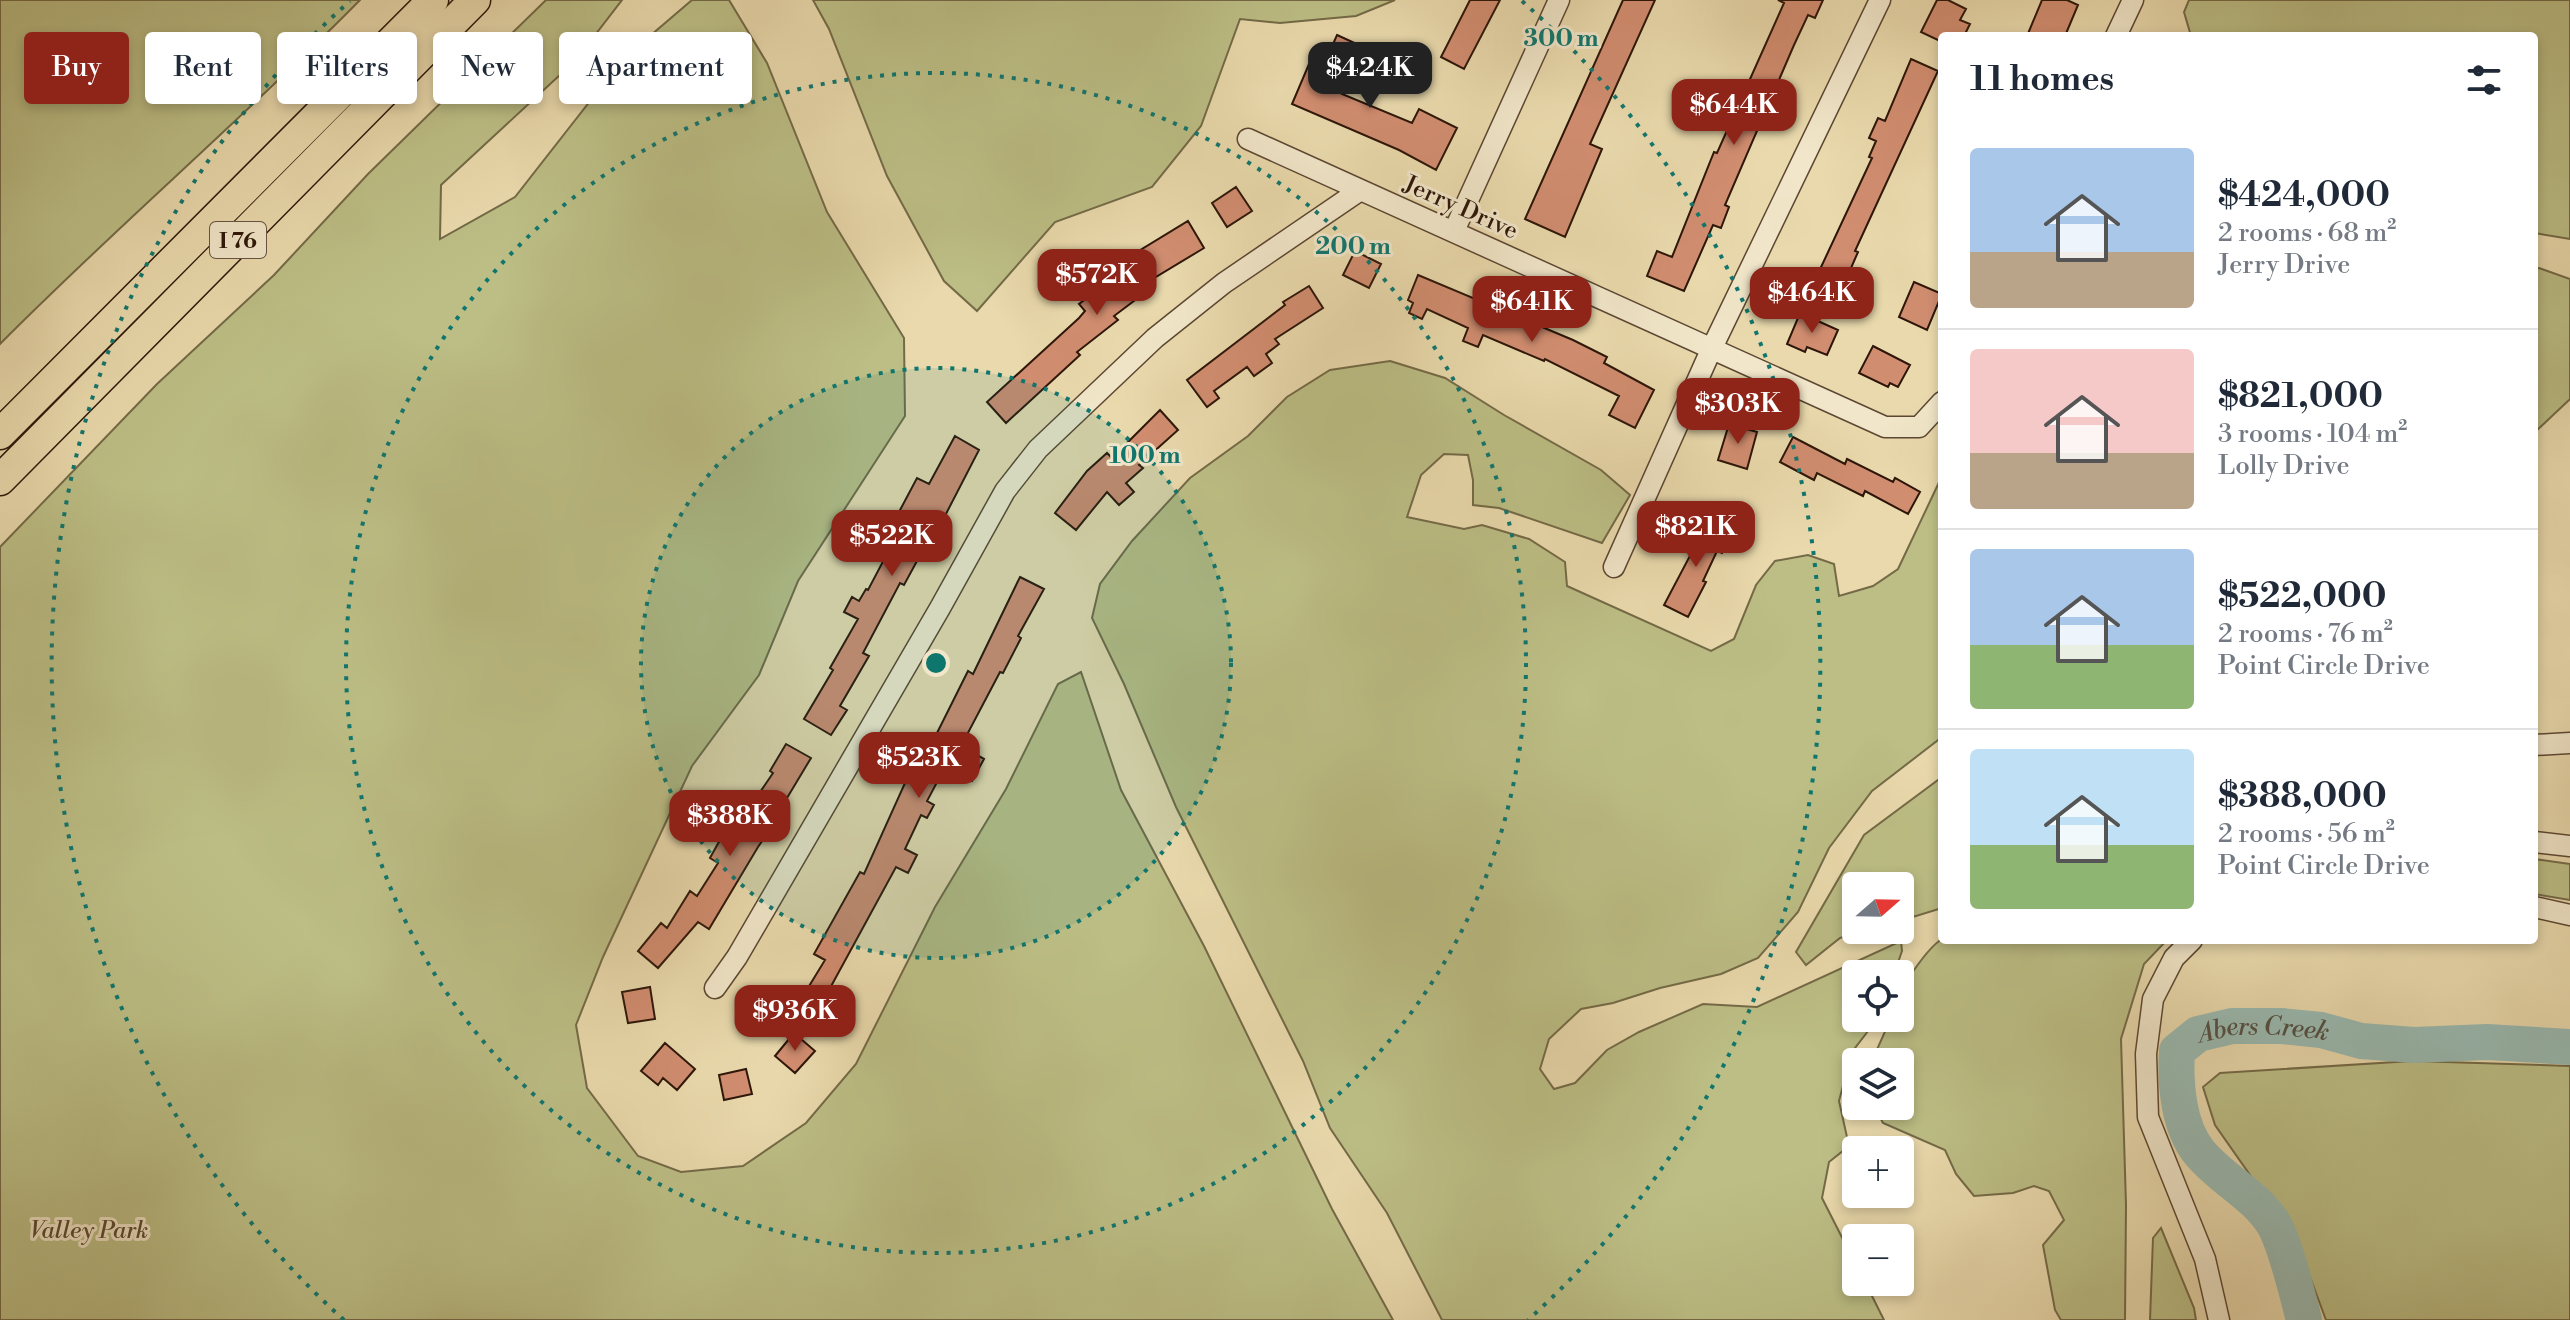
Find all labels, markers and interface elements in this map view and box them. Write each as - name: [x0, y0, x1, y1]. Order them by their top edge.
- text: 300 m: [1523, 24, 1599, 54]
- chip: Buy: [24, 32, 129, 104]
- chip: Rent: [145, 32, 261, 104]
- chip: Filters: [277, 32, 417, 104]
- chip: New: [433, 32, 543, 104]
- chip: Apartment: [559, 32, 752, 104]
- pin: $424K: [1314, 42, 1426, 110]
- text: $424K: [1326, 52, 1414, 84]
- icon: filters: [2462, 58, 2506, 102]
- text: 11 homes: [1970, 59, 2114, 101]
- pin: $644K: [1678, 79, 1790, 147]
- text: $644K: [1690, 89, 1778, 121]
- street label: Jerry Drive: [1398, 169, 1523, 246]
- text: $424,000: [2218, 175, 2390, 217]
- icon: home: [2034, 180, 2130, 276]
- text: 2 rooms · 68 m²: [2218, 217, 2396, 249]
- road number: I 76: [210, 222, 266, 258]
- text: 200 m: [1315, 232, 1391, 262]
- pin: $572K: [1041, 249, 1153, 317]
- text: Jerry Drive: [2218, 249, 2350, 281]
- text: $572K: [1056, 259, 1139, 291]
- pin: $464K: [1756, 267, 1868, 335]
- pin: $641K: [1476, 276, 1588, 344]
- text: $464K: [1768, 277, 1856, 309]
- text: $641K: [1490, 286, 1574, 318]
- text: $821,000: [2218, 376, 2383, 418]
- pin: $303K: [1682, 378, 1794, 446]
- icon: home: [2034, 381, 2130, 477]
- text: $303K: [1695, 388, 1781, 420]
- text: 3 rooms · 104 m²: [2218, 418, 2407, 450]
- text: 100 m: [1109, 441, 1181, 471]
- text: Lolly Drive: [2218, 450, 2350, 482]
- pin: $821K: [1640, 501, 1752, 569]
- pin: $522K: [836, 510, 948, 578]
- text: $821K: [1655, 511, 1737, 543]
- text: $522K: [849, 520, 935, 552]
- text: $522,000: [2218, 576, 2386, 618]
- icon: home: [2034, 581, 2130, 677]
- text: 2 rooms · 76 m²: [2218, 618, 2393, 650]
- centre of rings: [922, 649, 950, 677]
- text: Point Circle Drive: [2218, 650, 2430, 682]
- pin: $523K: [863, 732, 975, 800]
- text: $523K: [877, 742, 961, 774]
- text: $388,000: [2218, 776, 2387, 818]
- icon: home: [2034, 781, 2130, 877]
- pin: $388K: [674, 790, 786, 858]
- text: $388K: [687, 800, 773, 832]
- text: 2 rooms · 56 m²: [2218, 818, 2395, 850]
- text: Point Circle Drive: [2218, 850, 2430, 882]
- north arrow: [1842, 872, 1914, 944]
- map controls: [1842, 872, 1914, 1296]
- button: locate: [1842, 960, 1914, 1032]
- pin: $936K: [739, 985, 851, 1053]
- text: $936K: [753, 995, 837, 1027]
- water label: Abers Creek: [2192, 1010, 2333, 1051]
- button: layers: [1842, 1048, 1914, 1120]
- button: +: [1842, 1136, 1914, 1208]
- park label: Valley Park: [30, 1216, 148, 1246]
- button: −: [1842, 1224, 1914, 1296]

